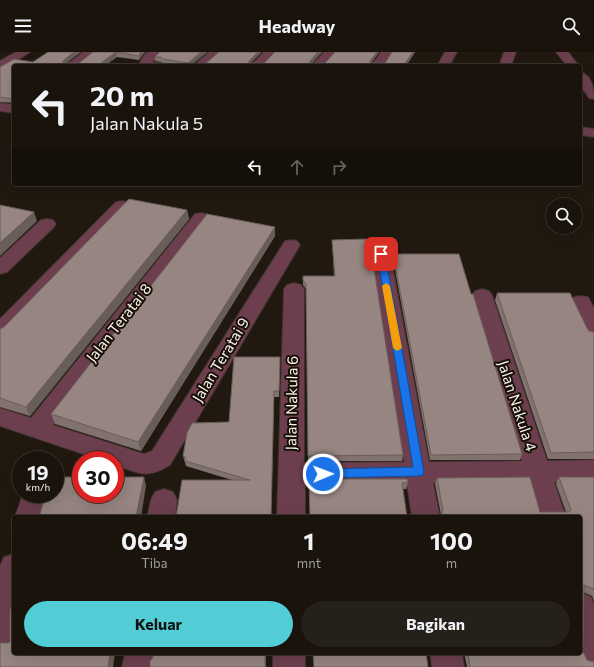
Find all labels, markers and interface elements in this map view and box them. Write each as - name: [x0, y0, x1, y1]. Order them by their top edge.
- icon: menu: [12, 15, 34, 37]
- text: Headway: [259, 15, 335, 37]
- icon: search: [560, 15, 582, 37]
- text: 20 m: [90, 78, 154, 112]
- icon: left: [24, 80, 76, 132]
- text: Jalan Nakula 5: [90, 112, 203, 134]
- icon: left: [244, 156, 266, 178]
- icon: ahead: [286, 156, 308, 178]
- icon: right: [328, 156, 350, 178]
- map controls: [546, 198, 582, 234]
- button: search: [546, 198, 582, 234]
- pin: [364, 237, 398, 271]
- icon: arrive: [370, 243, 392, 265]
- street label: Jalan Teratai 8: [82, 279, 155, 365]
- street label: Jalan Teratai 9: [188, 314, 252, 405]
- street label: Jalan Nakula 6: [281, 356, 301, 450]
- street label: Jalan Nakula 4: [495, 358, 541, 453]
- speed limit sign: 30: [72, 451, 124, 503]
- position arrow: [302, 453, 344, 495]
- text: 19: [27, 460, 49, 484]
- text: km/h: [26, 481, 50, 493]
- text: 06:49: [121, 526, 188, 555]
- text: 1: [303, 526, 314, 555]
- text: 100: [430, 526, 473, 555]
- text: Tiba: [141, 555, 168, 571]
- text: mnt: [297, 555, 321, 571]
- text: m: [446, 555, 457, 571]
- button: Keluar: [24, 601, 293, 647]
- button: Bagikan: [301, 601, 570, 647]

